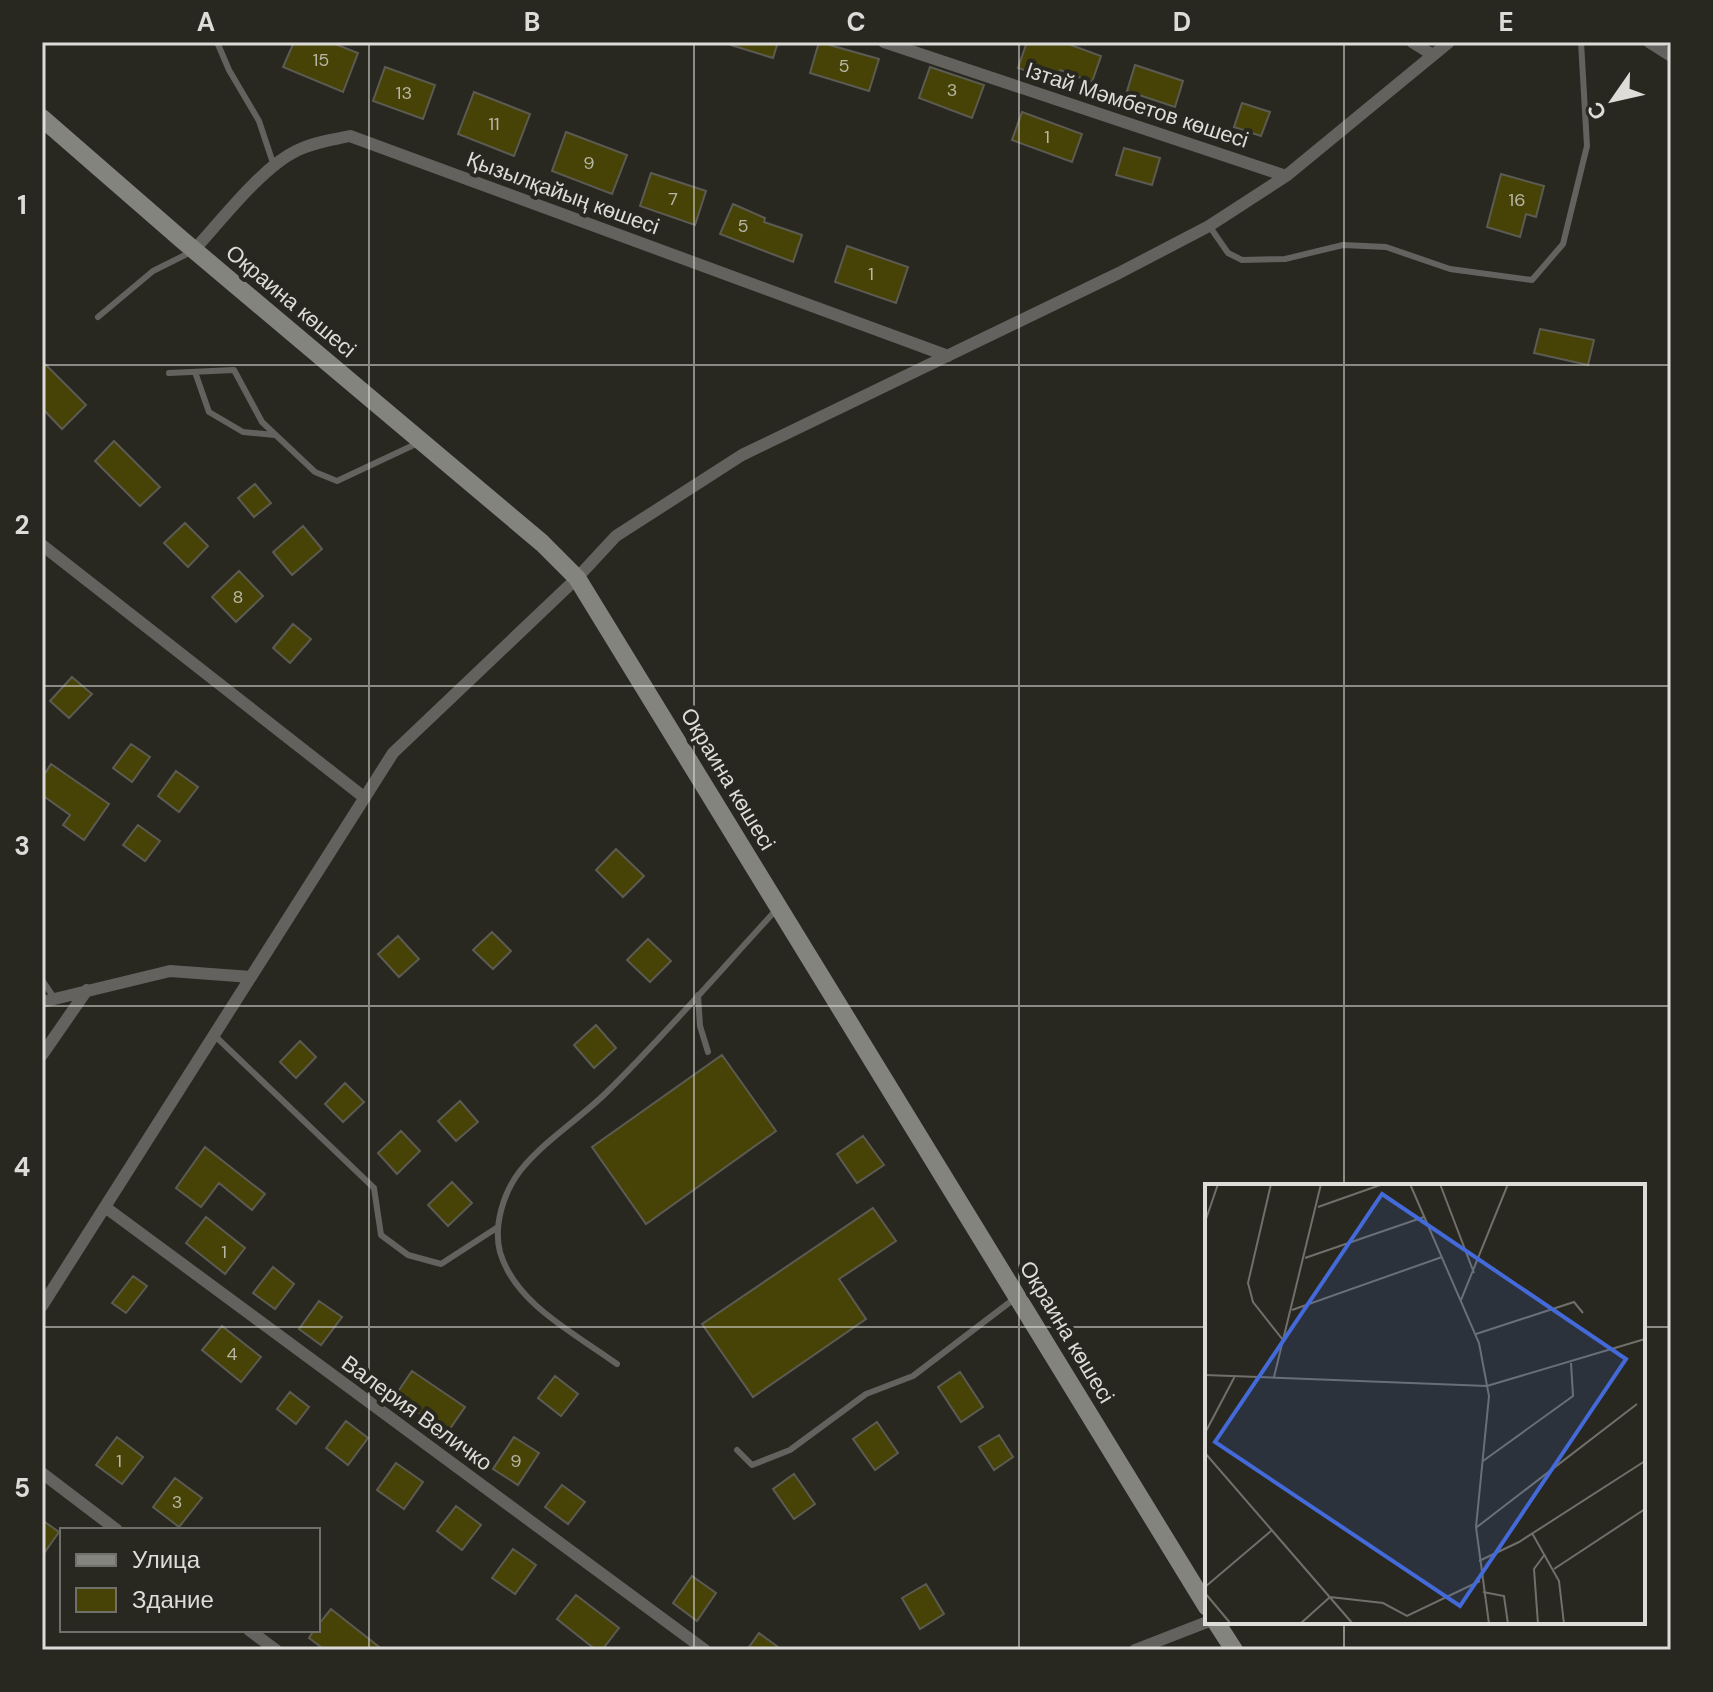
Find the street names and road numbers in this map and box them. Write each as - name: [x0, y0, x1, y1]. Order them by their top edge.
- street label: Ізтай Мәмбетов көшесі: [1022, 55, 1252, 155]
- street label: Қызылқайың көшесі: [463, 145, 663, 241]
- street label: Окраина көшесі: [220, 238, 362, 364]
- street label: Окраина көшесі: [674, 702, 782, 856]
- street label: Окраина көшесі: [1013, 1255, 1121, 1409]
- street label: Валерия Величко: [336, 1349, 498, 1477]

